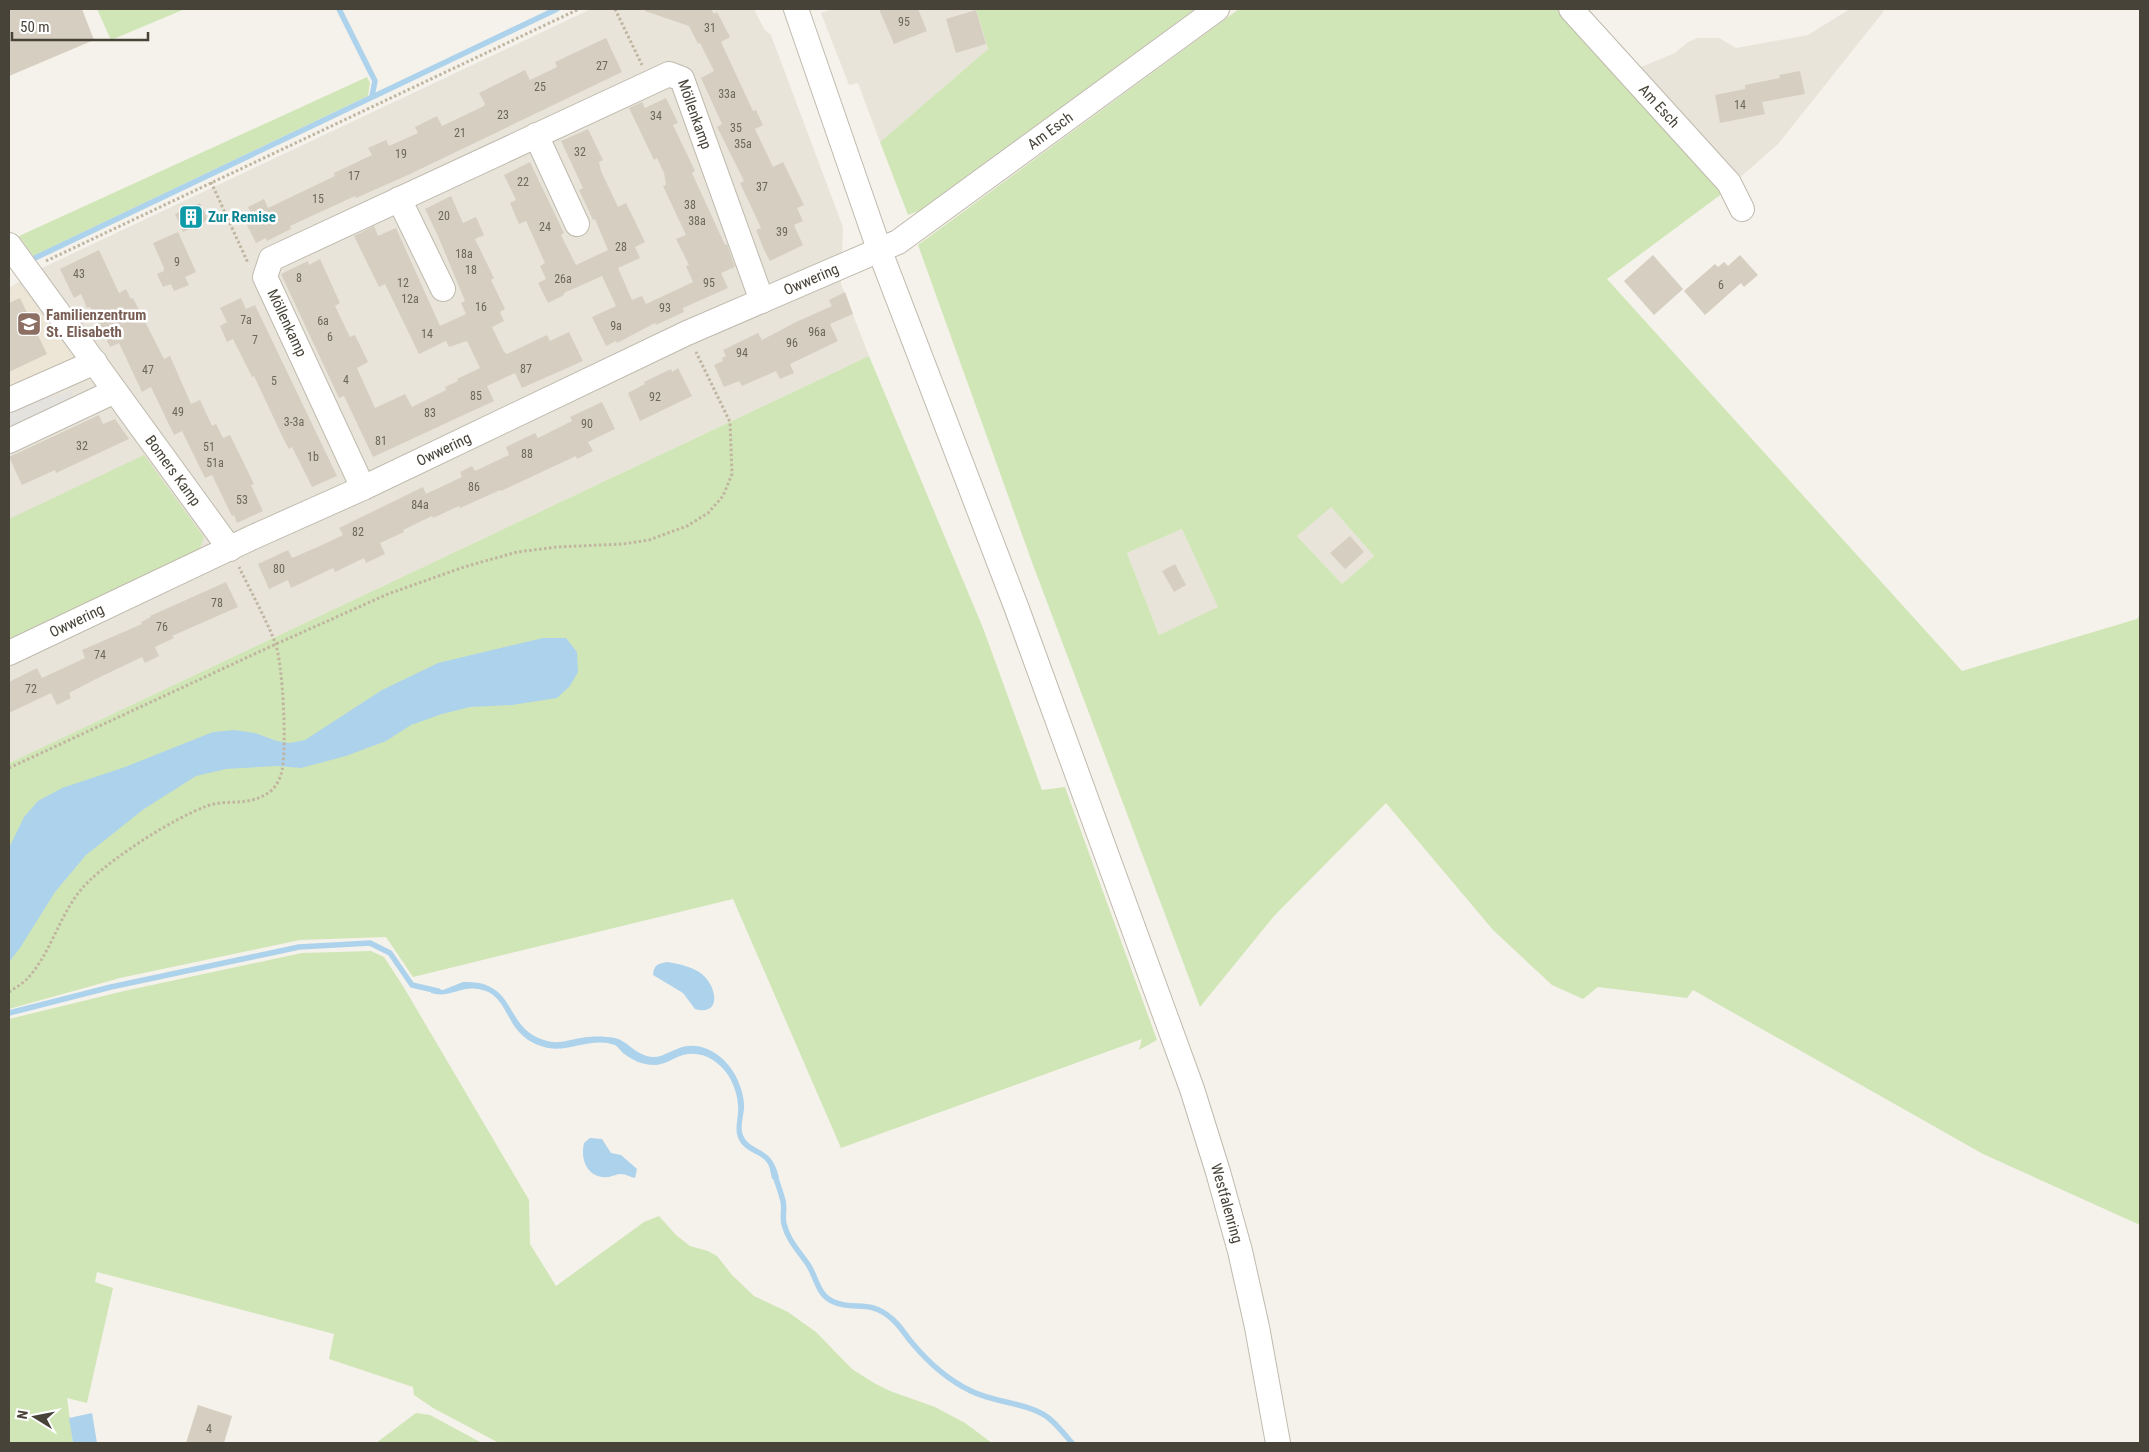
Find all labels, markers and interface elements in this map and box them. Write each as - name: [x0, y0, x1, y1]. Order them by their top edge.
- scale bar: [12, 10, 149, 42]
- house number: 95: [898, 15, 910, 29]
- text: 50 m: [20, 18, 50, 36]
- house number: 31: [704, 21, 716, 35]
- house number: 27: [596, 59, 608, 73]
- street label: Möllenkamp: [674, 77, 716, 152]
- house number: 25: [534, 80, 546, 94]
- street label: Am Esch: [1635, 81, 1683, 131]
- house number: 33a: [718, 87, 736, 101]
- house number: 14: [1734, 98, 1746, 112]
- house number: 23: [497, 108, 509, 122]
- street label: Am Esch: [1024, 108, 1076, 153]
- house number: 34: [650, 109, 662, 123]
- house number: 35: [730, 121, 742, 135]
- house number: 21: [454, 126, 466, 140]
- house number: 35a: [734, 137, 752, 151]
- house number: 32: [574, 145, 586, 159]
- house number: 19: [395, 147, 407, 161]
- house number: 17: [348, 169, 360, 183]
- house number: 22: [517, 175, 529, 189]
- house number: 37: [756, 180, 768, 194]
- house number: 15: [312, 192, 324, 206]
- house number: 38: [684, 198, 696, 212]
- building icon: Zur Remise: [178, 204, 204, 230]
- place label: Zur Remise: [208, 208, 276, 226]
- house number: 20: [438, 209, 450, 223]
- house number: 38a: [688, 214, 706, 228]
- house number: 24: [539, 220, 551, 234]
- house number: 39: [776, 225, 788, 239]
- house number: 28: [615, 240, 627, 254]
- house number: 18a: [455, 247, 473, 261]
- house number: 9: [174, 255, 180, 269]
- street label: Owwering: [781, 260, 842, 299]
- house number: 18: [465, 263, 477, 277]
- house number: 43: [73, 267, 85, 281]
- house number: 8: [296, 271, 302, 285]
- house number: 26a: [554, 272, 572, 286]
- house number: 12: [397, 276, 409, 290]
- house number: 95: [703, 276, 715, 290]
- house number: 6: [1718, 278, 1724, 292]
- street label: Möllenkamp: [263, 286, 311, 360]
- house number: 12a: [401, 292, 419, 306]
- house number: 16: [475, 300, 487, 314]
- house number: 93: [659, 301, 671, 315]
- place label: Familienzentrum St. Elisabeth: [46, 306, 146, 341]
- school or university icon: Familienzentrum St. Elisabeth: [16, 311, 42, 337]
- house number: 7a: [240, 313, 252, 327]
- house number: 6a: [317, 314, 329, 328]
- house number: 9a: [610, 319, 622, 333]
- house number: 96a: [808, 325, 826, 339]
- house number: 14: [421, 327, 433, 341]
- house number: 6: [327, 330, 333, 344]
- house number: 7: [252, 333, 258, 347]
- house number: 96: [786, 336, 798, 350]
- house number: 94: [736, 346, 748, 360]
- house number: 87: [520, 362, 532, 376]
- house number: 47: [142, 363, 154, 377]
- house number: 4: [343, 373, 349, 387]
- house number: 5: [271, 374, 277, 388]
- house number: 85: [470, 389, 482, 403]
- house number: 92: [649, 390, 661, 404]
- house number: 49: [172, 405, 184, 419]
- house number: 83: [424, 406, 436, 420]
- house number: 3-3a: [284, 415, 305, 429]
- house number: 90: [581, 417, 593, 431]
- street label: Owwering: [413, 429, 474, 470]
- street label: Bomers Kamp: [141, 432, 205, 510]
- house number: 81: [375, 434, 387, 448]
- house number: 32: [76, 439, 88, 453]
- house number: 51: [203, 440, 215, 454]
- house number: 88: [521, 447, 533, 461]
- house number: 1b: [307, 450, 319, 464]
- house number: 51a: [206, 456, 224, 470]
- house number: 86: [468, 480, 480, 494]
- house number: 53: [236, 493, 248, 507]
- house number: 84a: [411, 498, 429, 512]
- house number: 82: [352, 525, 364, 539]
- house number: 80: [273, 562, 285, 576]
- house number: 78: [211, 596, 223, 610]
- street label: Owwering: [47, 600, 107, 641]
- house number: 76: [156, 620, 168, 634]
- house number: 74: [94, 648, 106, 662]
- house number: 72: [25, 682, 37, 696]
- street label: Westfalenring: [1207, 1161, 1246, 1245]
- north arrow: [10, 1392, 60, 1442]
- text: N: [14, 1409, 31, 1420]
- house number: 4: [206, 1422, 212, 1436]

